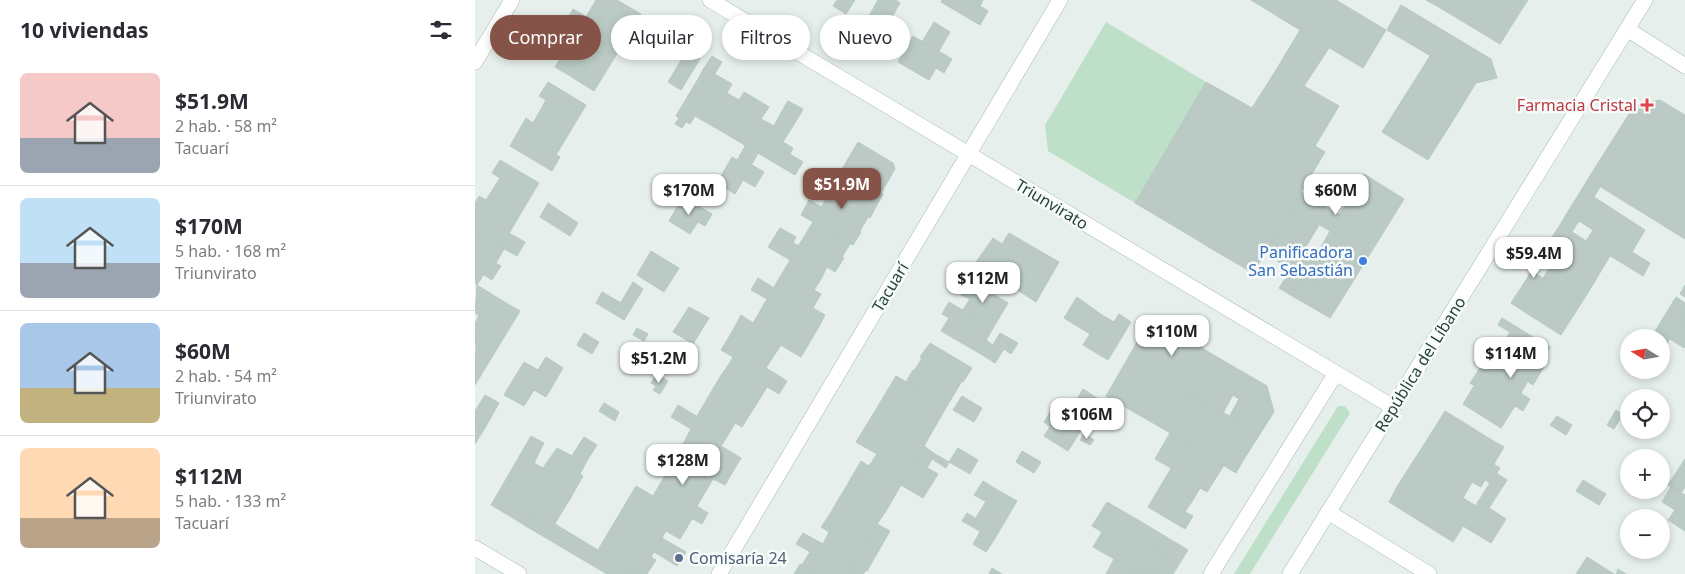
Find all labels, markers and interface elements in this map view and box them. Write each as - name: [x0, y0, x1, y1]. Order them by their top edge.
- chip: Comprar: [490, 15, 601, 60]
- chip: Alquilar: [611, 15, 712, 60]
- chip: Filtros: [722, 15, 810, 60]
- chip: Nuevo: [820, 15, 910, 60]
- text: 10 viviendas: [20, 16, 149, 44]
- icon: filters: [427, 16, 455, 44]
- text: $51.9M: [175, 87, 249, 115]
- icon: home: [60, 93, 120, 153]
- place label: Farmacia Cristal: [1517, 94, 1637, 116]
- marker: Farmacia Cristal: [1641, 99, 1653, 111]
- text: 2 hab. · 58 m²: [175, 115, 277, 137]
- text: Tacuarí: [175, 137, 229, 159]
- pin: $51.9M: [801, 168, 883, 210]
- text: $51.9M: [814, 173, 870, 195]
- pin: $170M: [654, 174, 724, 216]
- street label: Triunvirato: [1011, 174, 1093, 234]
- pin: $60M: [1306, 174, 1366, 216]
- text: $170M: [663, 179, 715, 201]
- text: $60M: [1315, 179, 1357, 201]
- text: $170M: [175, 212, 243, 240]
- icon: home: [60, 218, 120, 278]
- pin: $59.4M: [1493, 236, 1575, 279]
- text: 5 hab. · 168 m²: [175, 240, 286, 262]
- place label: Panificadora San Sebastián: [1248, 241, 1353, 281]
- text: $59.4M: [1506, 242, 1562, 264]
- marker: Panificadora San Sebastián: [1357, 255, 1369, 267]
- street label: Tacuarí: [867, 257, 914, 316]
- text: Triunvirato: [175, 262, 257, 284]
- pin: $112M: [948, 262, 1018, 304]
- text: $112M: [957, 267, 1009, 289]
- street label: República del Líbano: [1369, 292, 1471, 436]
- pin: $110M: [1137, 314, 1207, 357]
- text: $110M: [1146, 320, 1198, 342]
- north arrow: [1620, 329, 1670, 379]
- map controls: [1620, 329, 1670, 559]
- pin: $114M: [1476, 336, 1546, 379]
- text: $60M: [175, 337, 231, 365]
- pin: $51.2M: [618, 342, 700, 384]
- text: $114M: [1485, 342, 1537, 364]
- icon: home: [60, 343, 120, 403]
- text: $51.2M: [631, 347, 687, 369]
- text: 2 hab. · 54 m²: [175, 365, 277, 387]
- text: Triunvirato: [175, 387, 257, 409]
- button: locate: [1620, 389, 1670, 439]
- pin: $106M: [1052, 398, 1122, 440]
- text: $106M: [1061, 403, 1113, 425]
- pin: $128M: [648, 444, 718, 486]
- text: $128M: [657, 449, 709, 471]
- button: +: [1620, 449, 1670, 499]
- text: $112M: [175, 462, 243, 490]
- icon: home: [60, 468, 120, 528]
- text: 5 hab. · 133 m²: [175, 490, 286, 512]
- button: −: [1620, 509, 1670, 559]
- text: Tacuarí: [175, 512, 229, 534]
- place label: Comisaría 24: [689, 547, 787, 569]
- marker: Comisaría 24: [673, 552, 685, 564]

